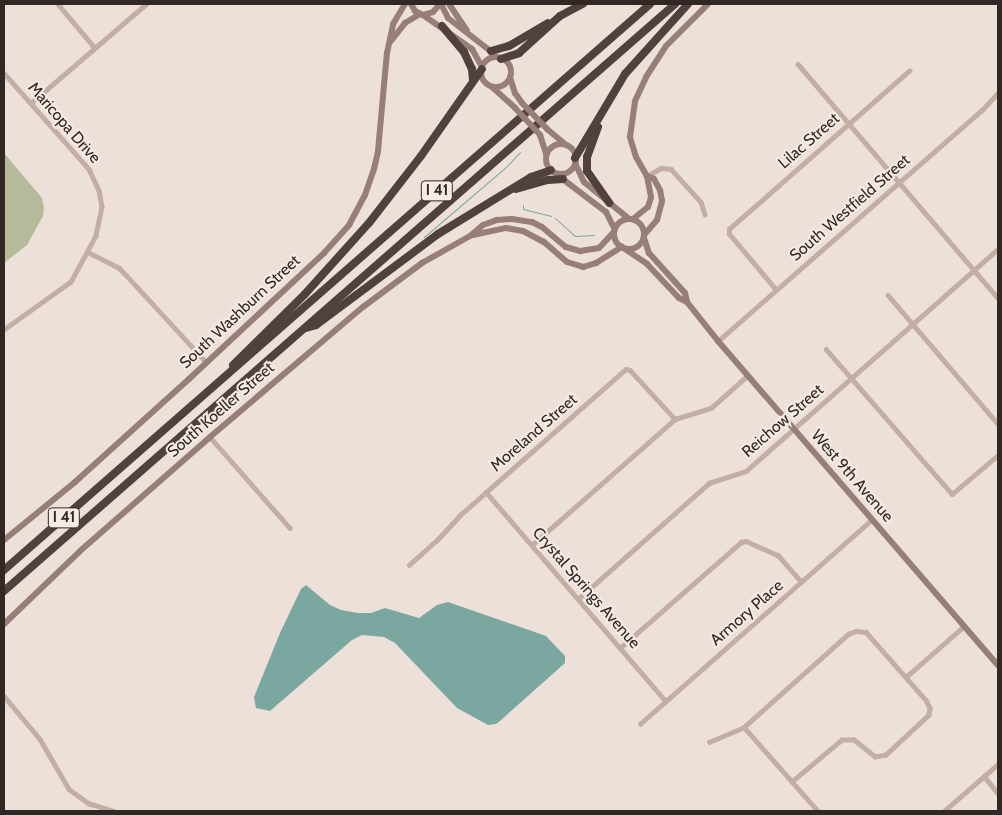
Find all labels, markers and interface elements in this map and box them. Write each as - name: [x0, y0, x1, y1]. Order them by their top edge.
- street label: Maricopa Drive: [24, 79, 104, 167]
- street label: Lilac Street: [774, 109, 844, 173]
- street label: South Westfield Street: [786, 151, 914, 265]
- road number: I 41: [421, 178, 453, 204]
- street label: South Washburn Street: [176, 251, 304, 373]
- street label: South Koeller Street: [164, 358, 278, 462]
- street label: Reichow Street: [738, 380, 828, 462]
- street label: Moreland Street: [487, 390, 581, 476]
- street label: West 9th Avenue: [807, 426, 897, 526]
- road number: I 41: [48, 506, 80, 530]
- street label: Crystal Springs Avenue: [528, 523, 644, 653]
- street label: Armory Place: [707, 576, 787, 650]

